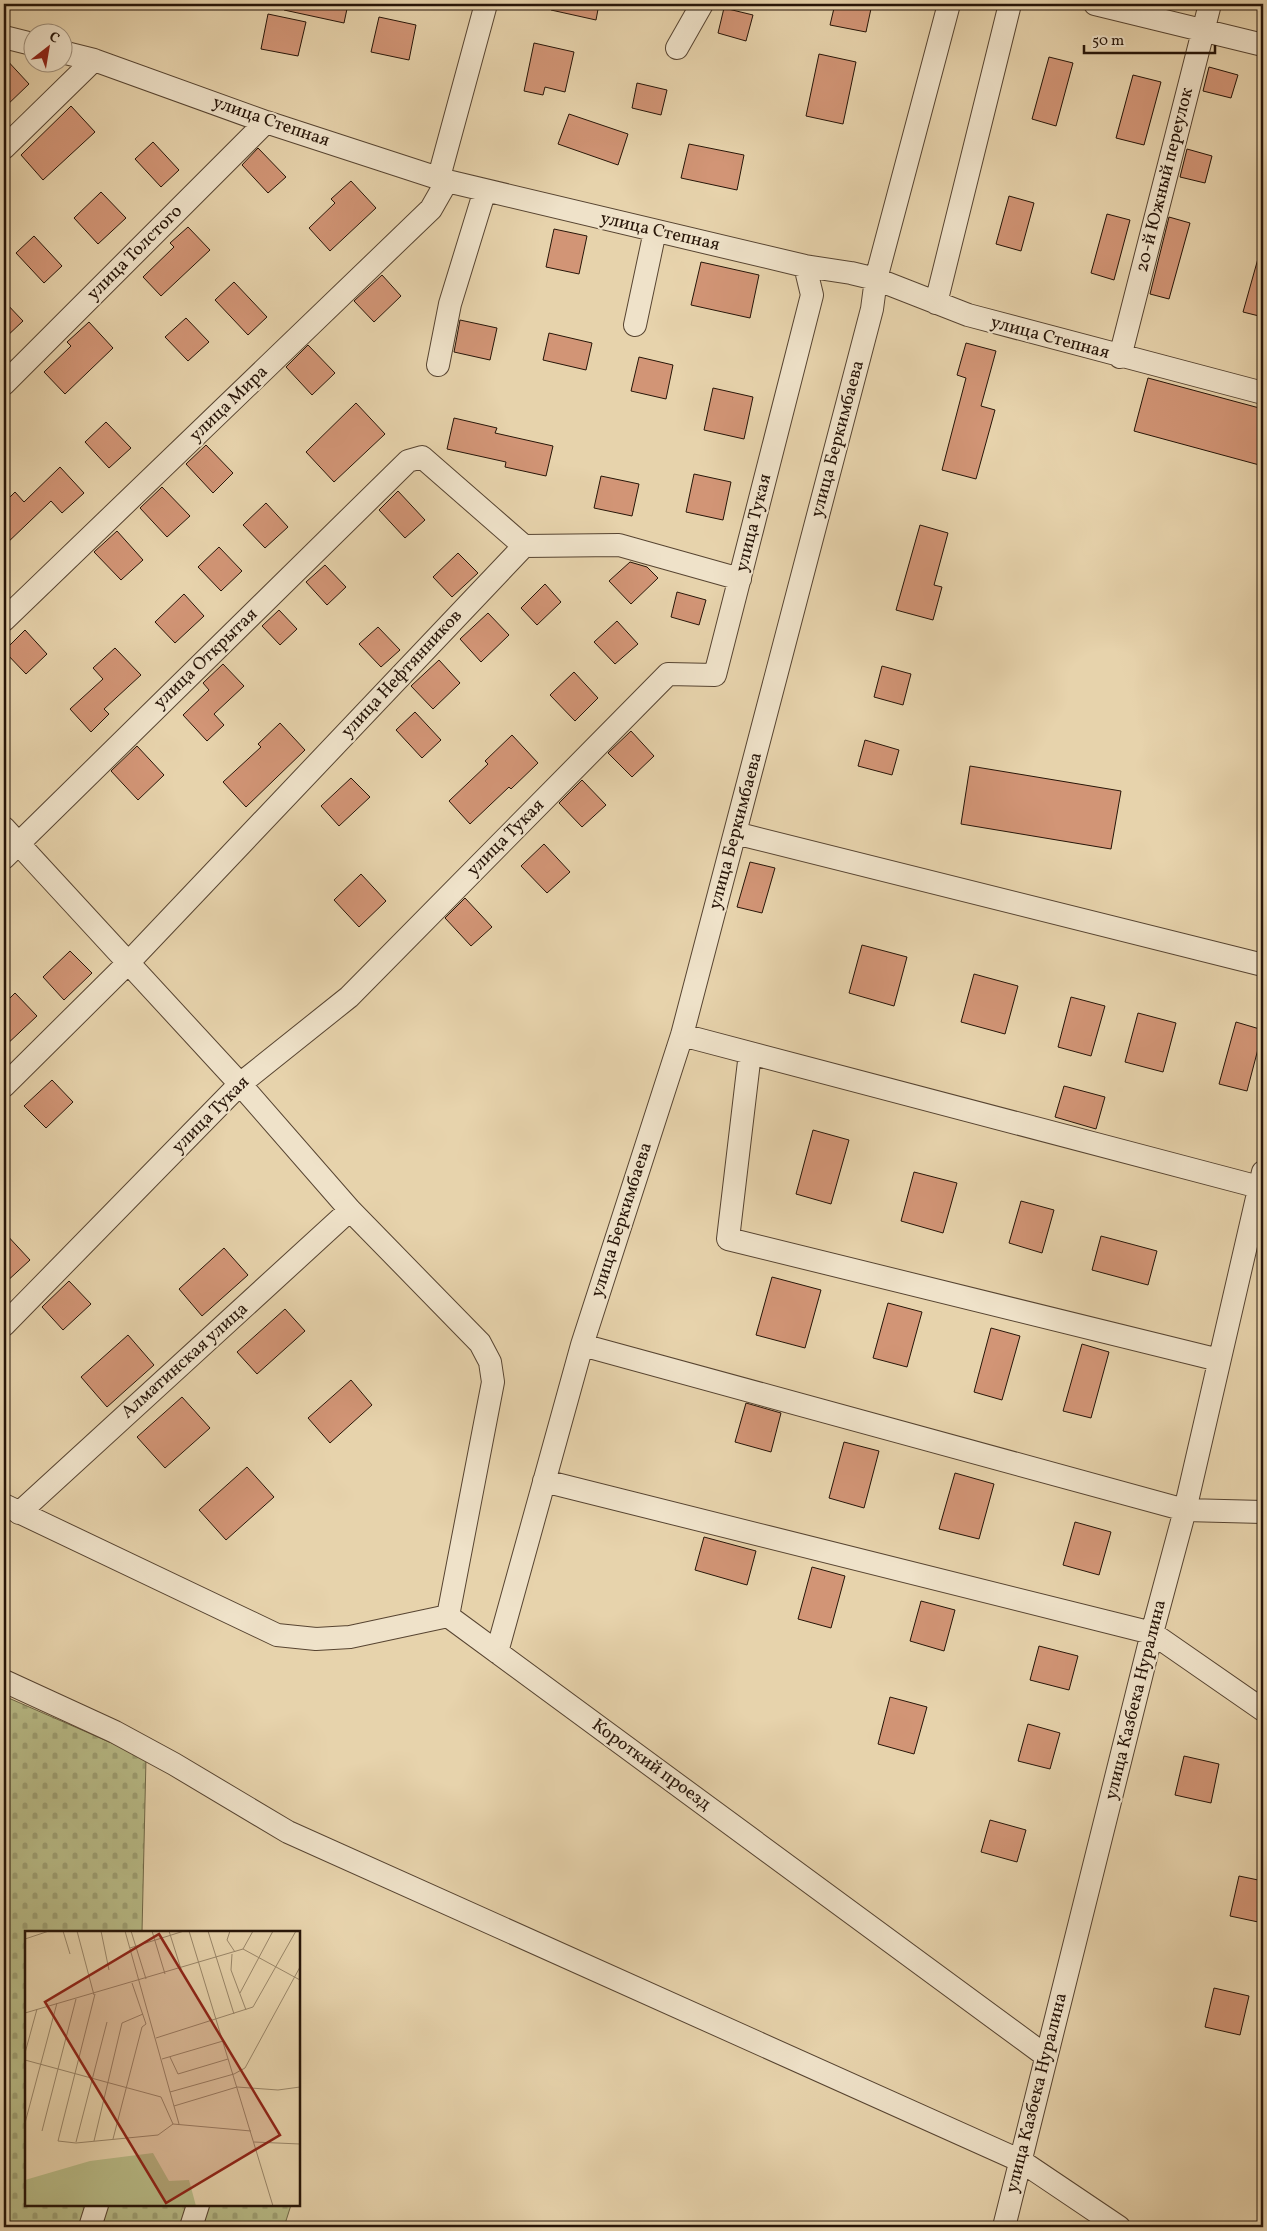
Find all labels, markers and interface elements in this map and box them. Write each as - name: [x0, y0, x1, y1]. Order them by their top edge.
- north arrow: [22, 22, 72, 72]
- scale bar: [1084, 22, 1216, 54]
- text: С: [45, 28, 63, 49]
- text: 50 m: [1092, 31, 1124, 52]
- street label: 20-й Южный переулок: [1130, 85, 1200, 275]
- street label: улица Степная: [209, 90, 333, 154]
- street label: улица Толстого: [82, 200, 188, 306]
- street label: улица Степная: [598, 206, 722, 258]
- street label: улица Степная: [988, 310, 1112, 366]
- street label: улица Беркимбаева: [805, 358, 871, 520]
- street label: улица Мира: [184, 360, 274, 448]
- street label: улица Тукая: [730, 471, 778, 575]
- street label: улица Открытая: [148, 603, 264, 715]
- street label: улица Нефтянников: [336, 604, 468, 744]
- street label: улица Беркимбаева: [703, 750, 769, 912]
- street label: улица Тукая: [462, 794, 550, 882]
- street label: улица Тукая: [167, 1071, 255, 1159]
- street label: улица Беркимбаева: [585, 1139, 659, 1301]
- street label: Алматинская улица: [116, 1297, 254, 1425]
- street label: улица Казбека Нуралина: [1099, 1597, 1173, 1803]
- street label: Короткий проезд: [586, 1713, 716, 1817]
- inset map: [25, 1931, 300, 2206]
- street label: улица Казбека Нуралина: [1000, 1990, 1074, 2196]

